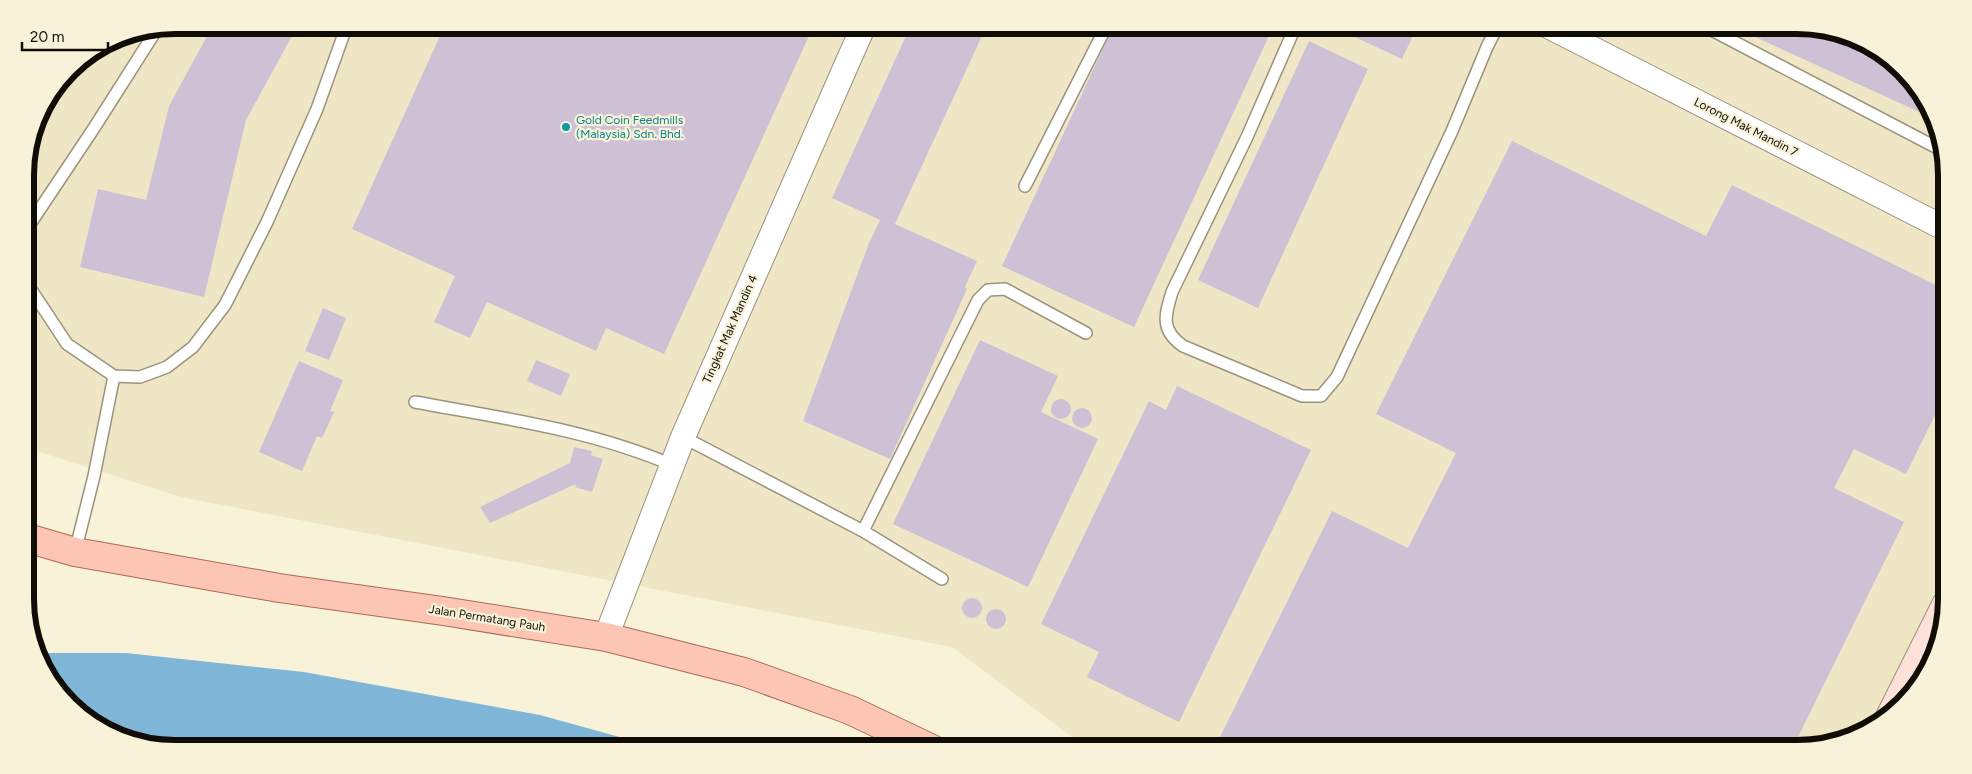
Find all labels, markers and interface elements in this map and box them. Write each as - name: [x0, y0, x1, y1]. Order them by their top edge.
- scale bar: [22, 20, 109, 52]
- text: 20 m: [30, 28, 64, 46]
- street label: Lorong Mak Mandin 7: [1692, 95, 1801, 160]
- place label: Gold Coin Feedmills (Malaysia) Sdn. Bhd.: [576, 113, 684, 141]
- marker: Gold Coin Feedmills (Malaysia) Sdn. Bhd.: [560, 121, 572, 133]
- street label: Tingkat Mak Mandin 4: [700, 272, 760, 385]
- street label: Jalan Permatang Pauh: [428, 602, 547, 634]

